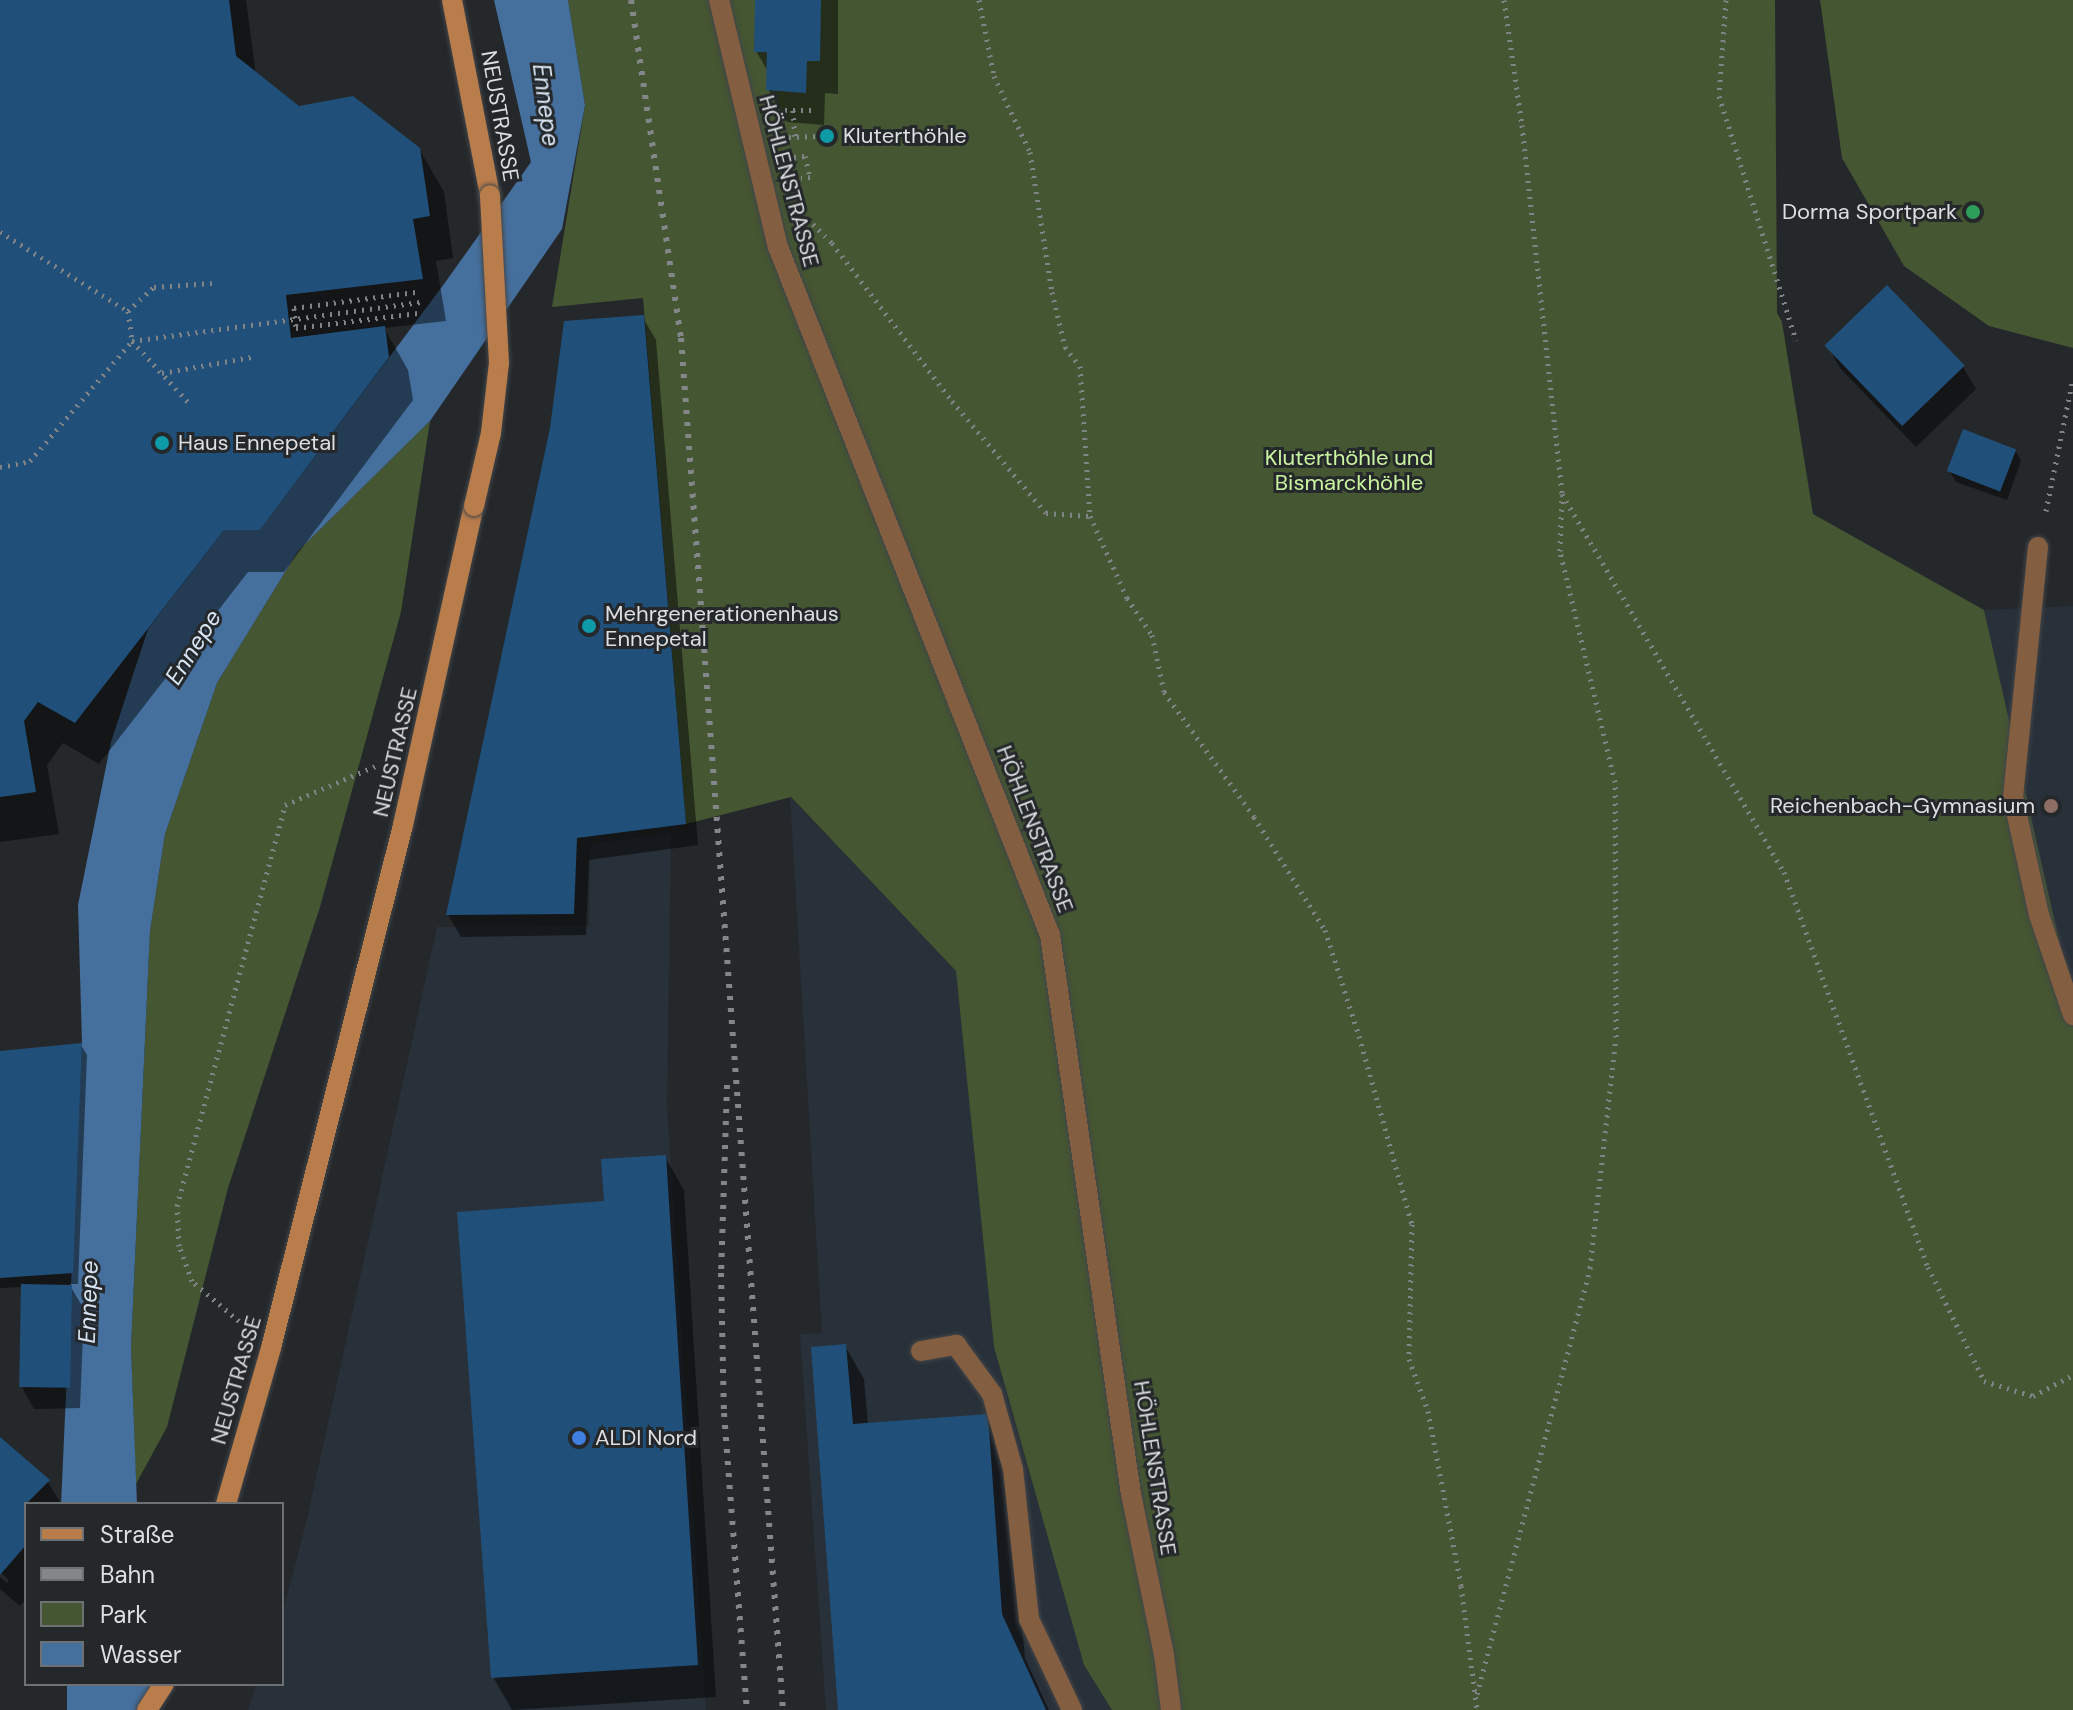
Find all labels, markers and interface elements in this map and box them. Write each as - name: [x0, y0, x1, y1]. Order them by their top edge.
- street label: NEUSTRASSE: [476, 49, 524, 183]
- water label: Ennepe: [527, 62, 565, 148]
- street label: HÖHLENSTRASSE: [753, 92, 825, 270]
- place label: Kluterthöhle: [843, 123, 967, 149]
- marker: Kluterthöhle: [818, 127, 836, 145]
- place label: Dorma Sportpark: [1782, 199, 1957, 225]
- marker: Dorma Sportpark: [1964, 203, 1982, 221]
- place label: Haus Ennepetal: [178, 430, 336, 456]
- marker: Haus Ennepetal: [153, 434, 171, 452]
- park label: Kluterthöhle und Bismarckhöhle: [1265, 444, 1433, 496]
- place label: Mehrgenerationenhaus Ennepetal: [605, 600, 839, 652]
- water label: Ennepe: [159, 604, 227, 690]
- marker: Mehrgenerationenhaus Ennepetal: [580, 617, 598, 635]
- street label: NEUSTRASSE: [367, 685, 423, 819]
- street label: HÖHLENSTRASSE: [991, 742, 1079, 916]
- place label: Reichenbach-Gymnasium: [1770, 793, 2035, 819]
- marker: Reichenbach-Gymnasium: [2042, 797, 2060, 815]
- water label: Ennepe: [72, 1260, 104, 1344]
- street label: NEUSTRASSE: [205, 1313, 267, 1447]
- street label: HÖHLENSTRASSE: [1128, 1379, 1182, 1557]
- place label: ALDI Nord: [595, 1425, 697, 1451]
- marker: ALDI Nord: [570, 1429, 588, 1447]
- legend: [24, 1502, 284, 1686]
- text: Straße: [100, 1519, 174, 1550]
- text: Bahn: [100, 1559, 155, 1590]
- text: Park: [100, 1599, 147, 1630]
- text: Wasser: [100, 1639, 182, 1670]

